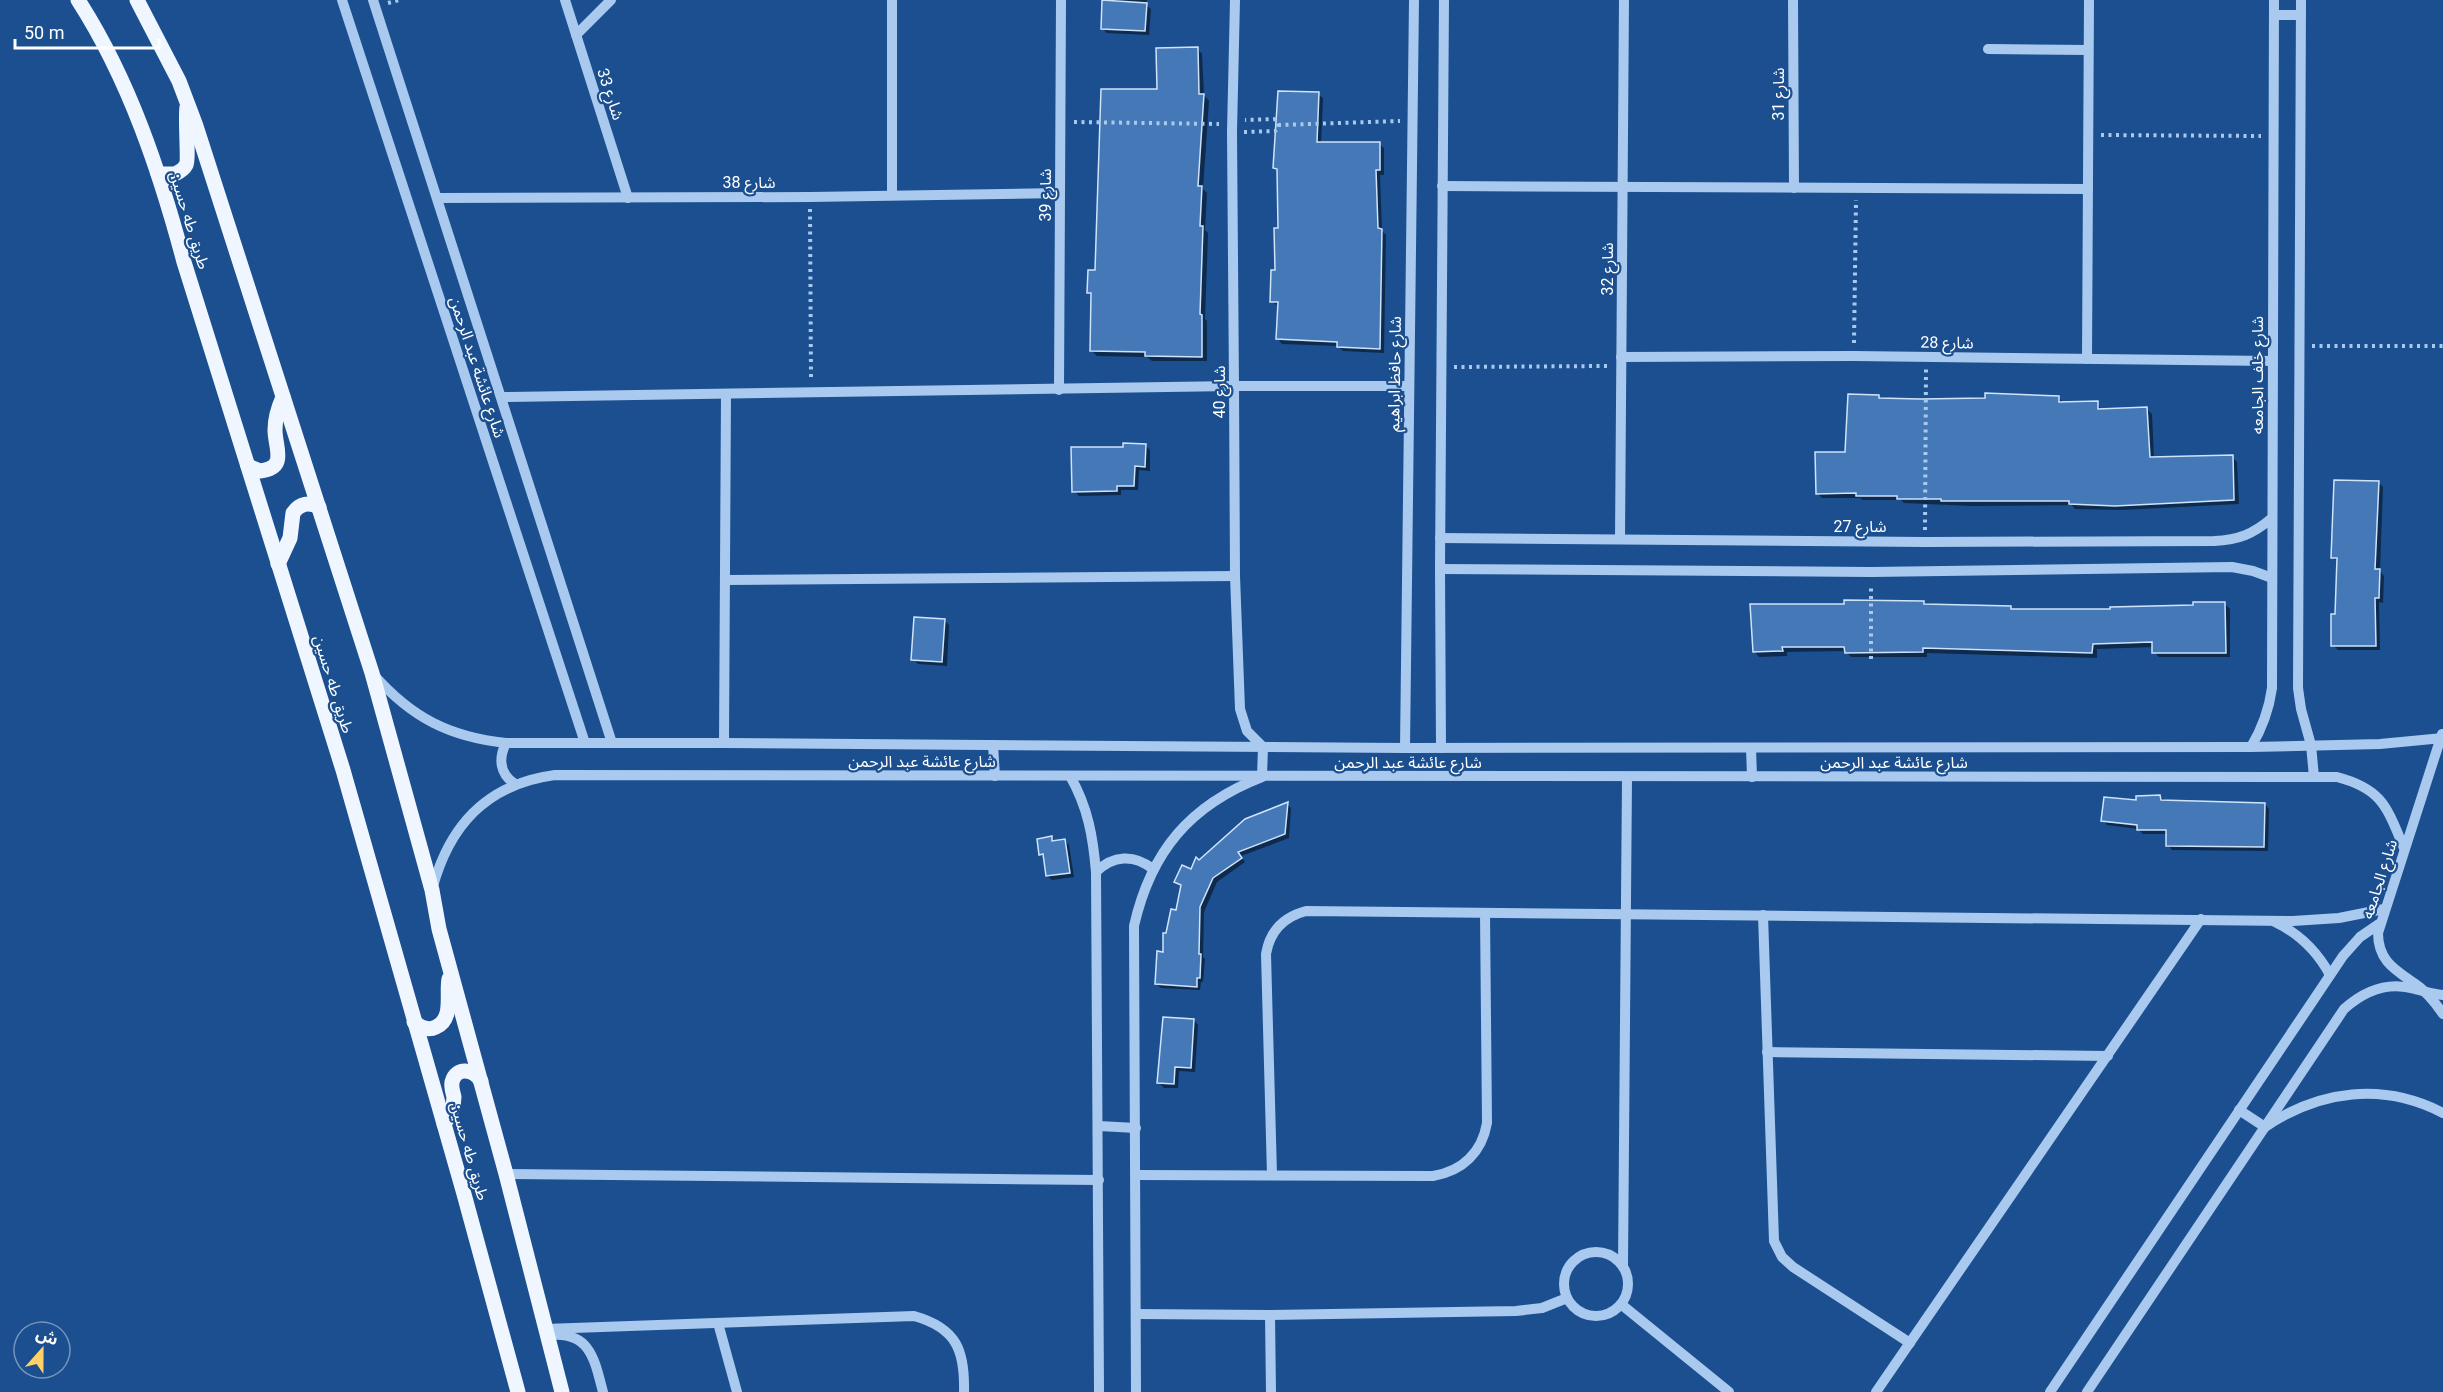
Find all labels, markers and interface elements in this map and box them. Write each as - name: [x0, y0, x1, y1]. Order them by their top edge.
- scale bar: [15, 12, 159, 50]
- text: 50 m: [24, 22, 64, 43]
- street label: شارع 33: [590, 66, 628, 123]
- street label: شارع 31: [1769, 67, 1791, 121]
- street label: شارع 39: [1036, 168, 1058, 222]
- street label: طريق طه حسين: [165, 169, 214, 272]
- street label: شارع 38: [722, 173, 776, 195]
- street label: شارع 32: [1598, 242, 1620, 296]
- street label: شارع عائشة عبد الرحمن: [443, 294, 509, 441]
- street label: شارع حافظ ابراهيم: [1384, 316, 1408, 432]
- street label: شارع خلف الجامعه: [2248, 316, 2270, 434]
- street label: شارع 28: [1920, 333, 1974, 355]
- street label: شارع 40: [1210, 365, 1232, 419]
- street label: شارع 27: [1833, 517, 1887, 539]
- street label: طريق طه حسين: [309, 633, 358, 736]
- street label: شارع عائشة عبد الرحمن: [848, 752, 996, 774]
- street label: شارع عائشة عبد الرحمن: [1334, 753, 1482, 775]
- street label: شارع عائشة عبد الرحمن: [1820, 753, 1968, 775]
- street label: شارع الجامعه: [2358, 837, 2404, 922]
- street label: طريق طه حسين: [445, 1100, 493, 1203]
- north arrow: [12, 1320, 72, 1380]
- text: ش: [34, 1324, 61, 1349]

